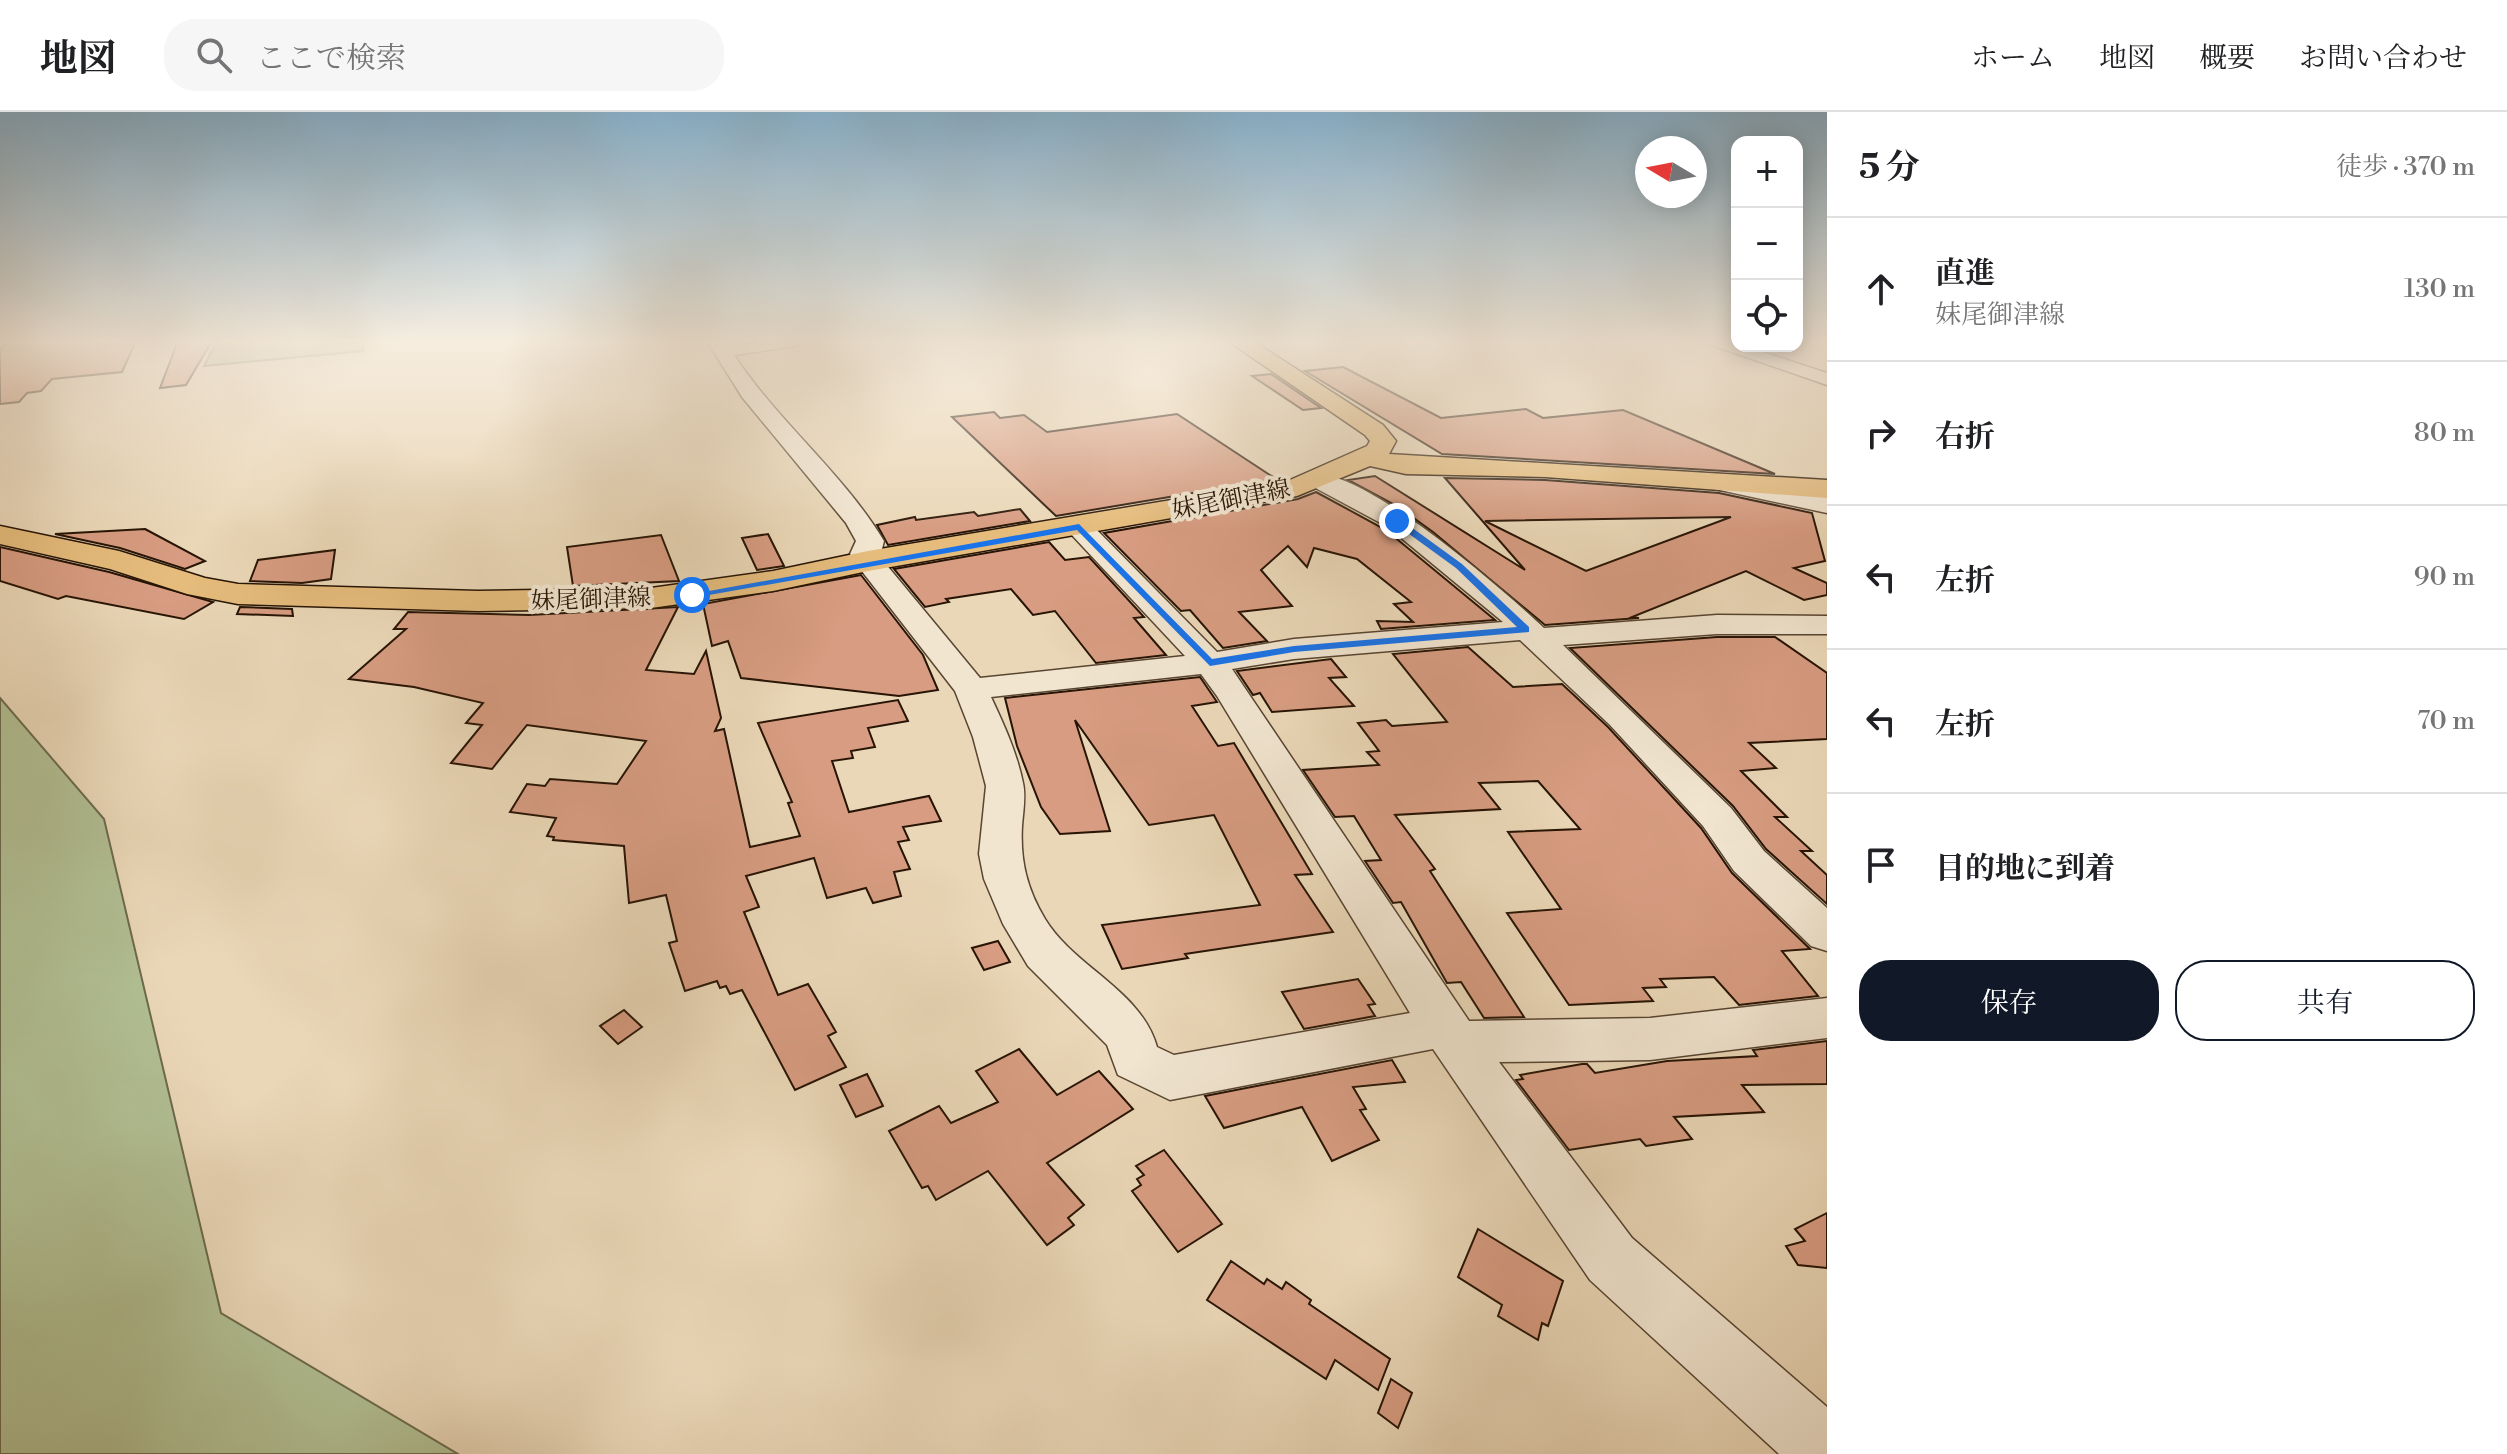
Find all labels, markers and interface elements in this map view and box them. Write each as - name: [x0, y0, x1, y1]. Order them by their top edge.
- search box: [164, 19, 724, 91]
- icon: search: [192, 33, 236, 77]
- text: 地図: [40, 36, 116, 83]
- text: ここで検索: [256, 40, 406, 78]
- text: ホーム: [1971, 41, 2055, 76]
- text: 地図: [2099, 41, 2155, 76]
- text: 概要: [2199, 41, 2255, 76]
- text: お問い合わせ: [2299, 41, 2467, 76]
- north arrow: [1635, 136, 1707, 208]
- map controls: [1731, 136, 1803, 352]
- button: +: [1731, 136, 1803, 208]
- text: 5 分: [1859, 147, 1920, 189]
- text: 徒歩 · 370 m: [2336, 151, 2475, 183]
- button: −: [1731, 208, 1803, 280]
- text: 直進: [1935, 255, 1995, 293]
- icon: ahead: [1859, 267, 1903, 311]
- text: 130 m: [2404, 273, 2475, 305]
- button: locate: [1731, 280, 1803, 352]
- text: 妹尾御津線: [1935, 299, 2065, 331]
- icon: right: [1859, 411, 1903, 455]
- text: 80 m: [2414, 417, 2475, 449]
- text: 右折: [1935, 418, 1995, 456]
- street label: 妹尾御津線: [1169, 474, 1293, 526]
- route end: [1379, 503, 1415, 539]
- icon: left: [1859, 555, 1903, 599]
- text: 90 m: [2414, 561, 2475, 593]
- text: 左折: [1935, 562, 1995, 600]
- route start: [674, 577, 710, 613]
- street label: 妹尾御津線: [531, 583, 652, 617]
- icon: left: [1859, 699, 1903, 743]
- text: 70 m: [2417, 705, 2475, 737]
- text: 左折: [1935, 706, 1995, 744]
- icon: arrive: [1859, 843, 1903, 887]
- text: 目的地に到着: [1935, 850, 2115, 888]
- button: 保存: [1859, 960, 2159, 1041]
- button: 共有: [2175, 960, 2475, 1041]

